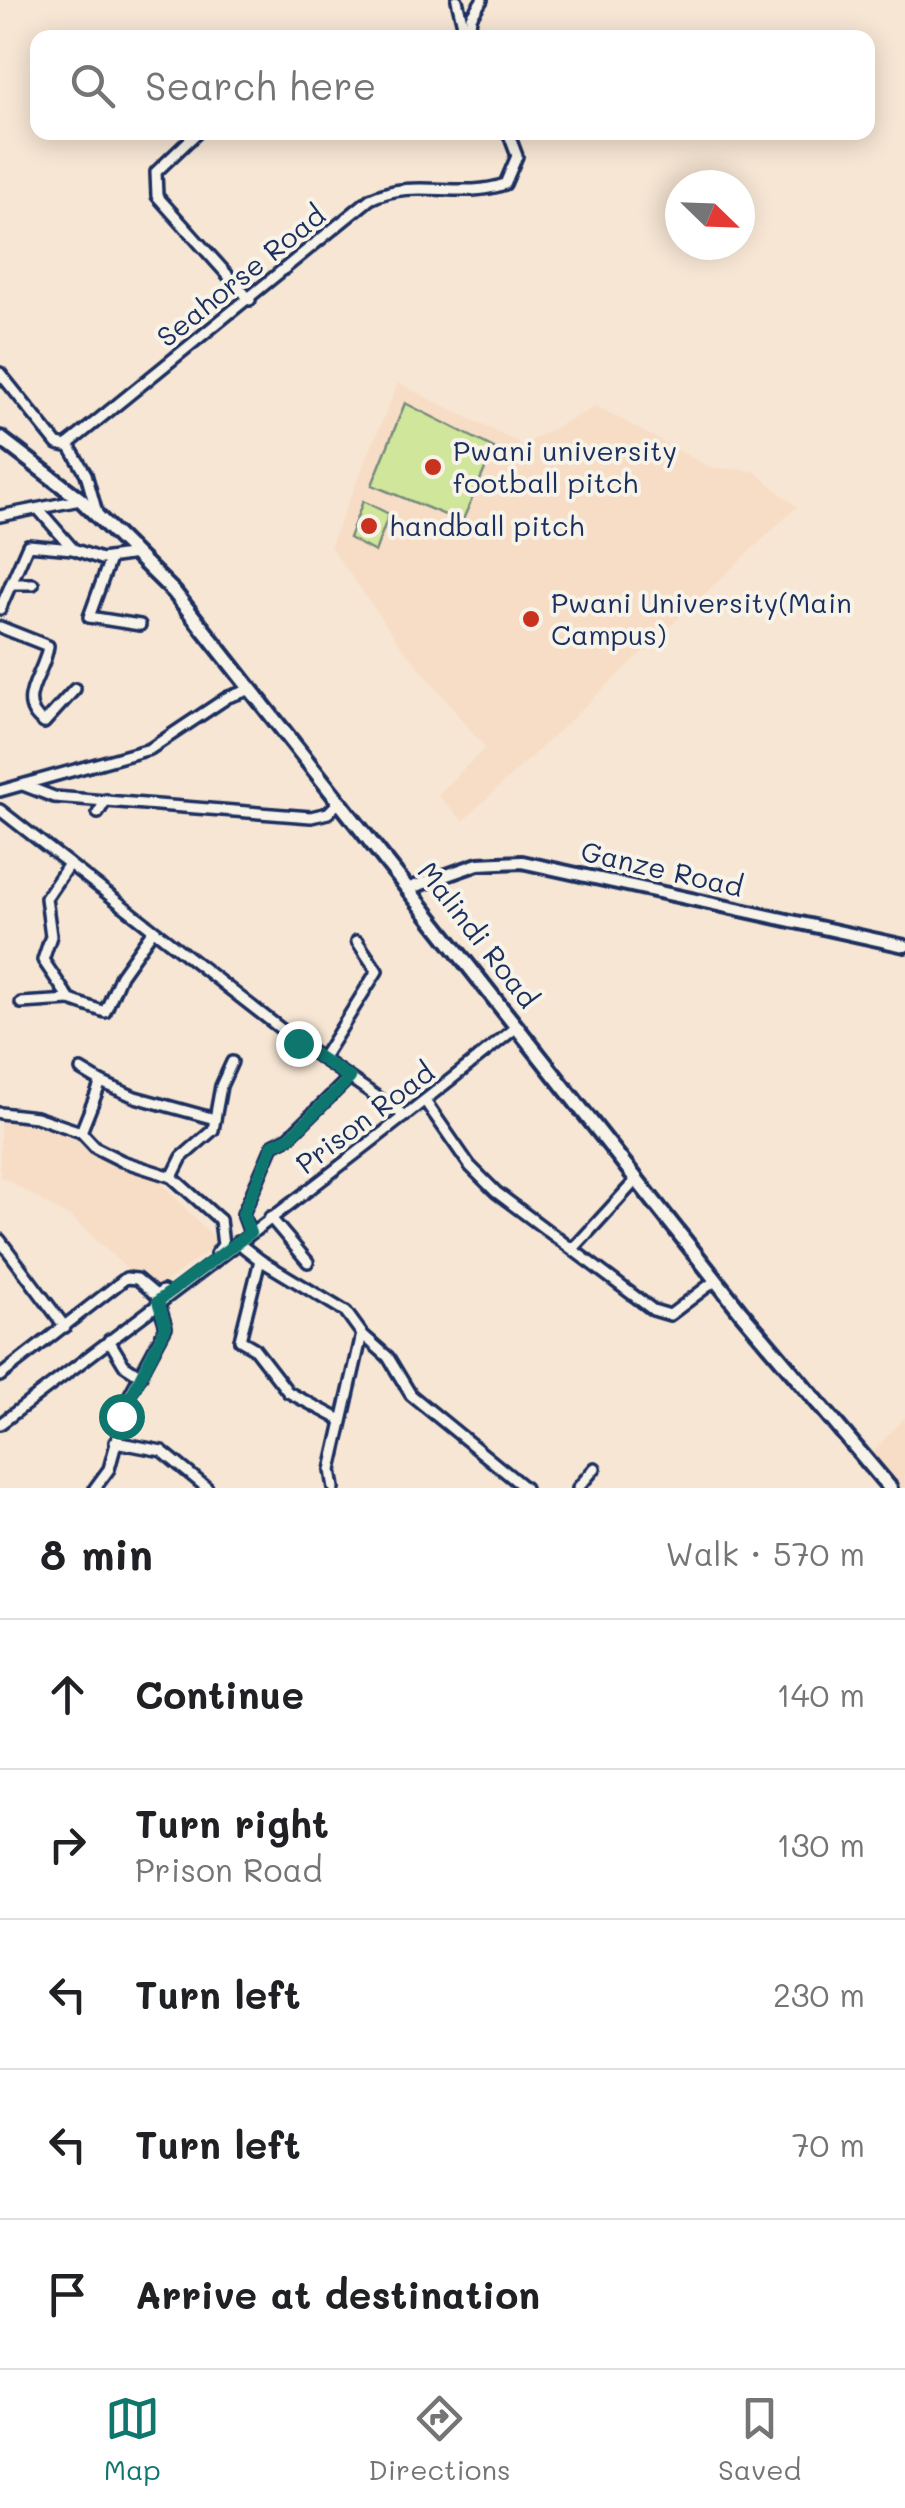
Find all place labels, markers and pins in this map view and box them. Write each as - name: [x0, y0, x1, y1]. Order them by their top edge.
- place label: Pwani university football pitch: [453, 432, 677, 500]
- marker: Pwani university football pitch: [422, 456, 444, 478]
- place label: handball pitch: [389, 507, 584, 543]
- marker: handball pitch: [358, 515, 380, 537]
- place label: Pwani University(Main Campus): [551, 584, 852, 652]
- marker: Pwani University(Main Campus): [520, 608, 542, 630]

